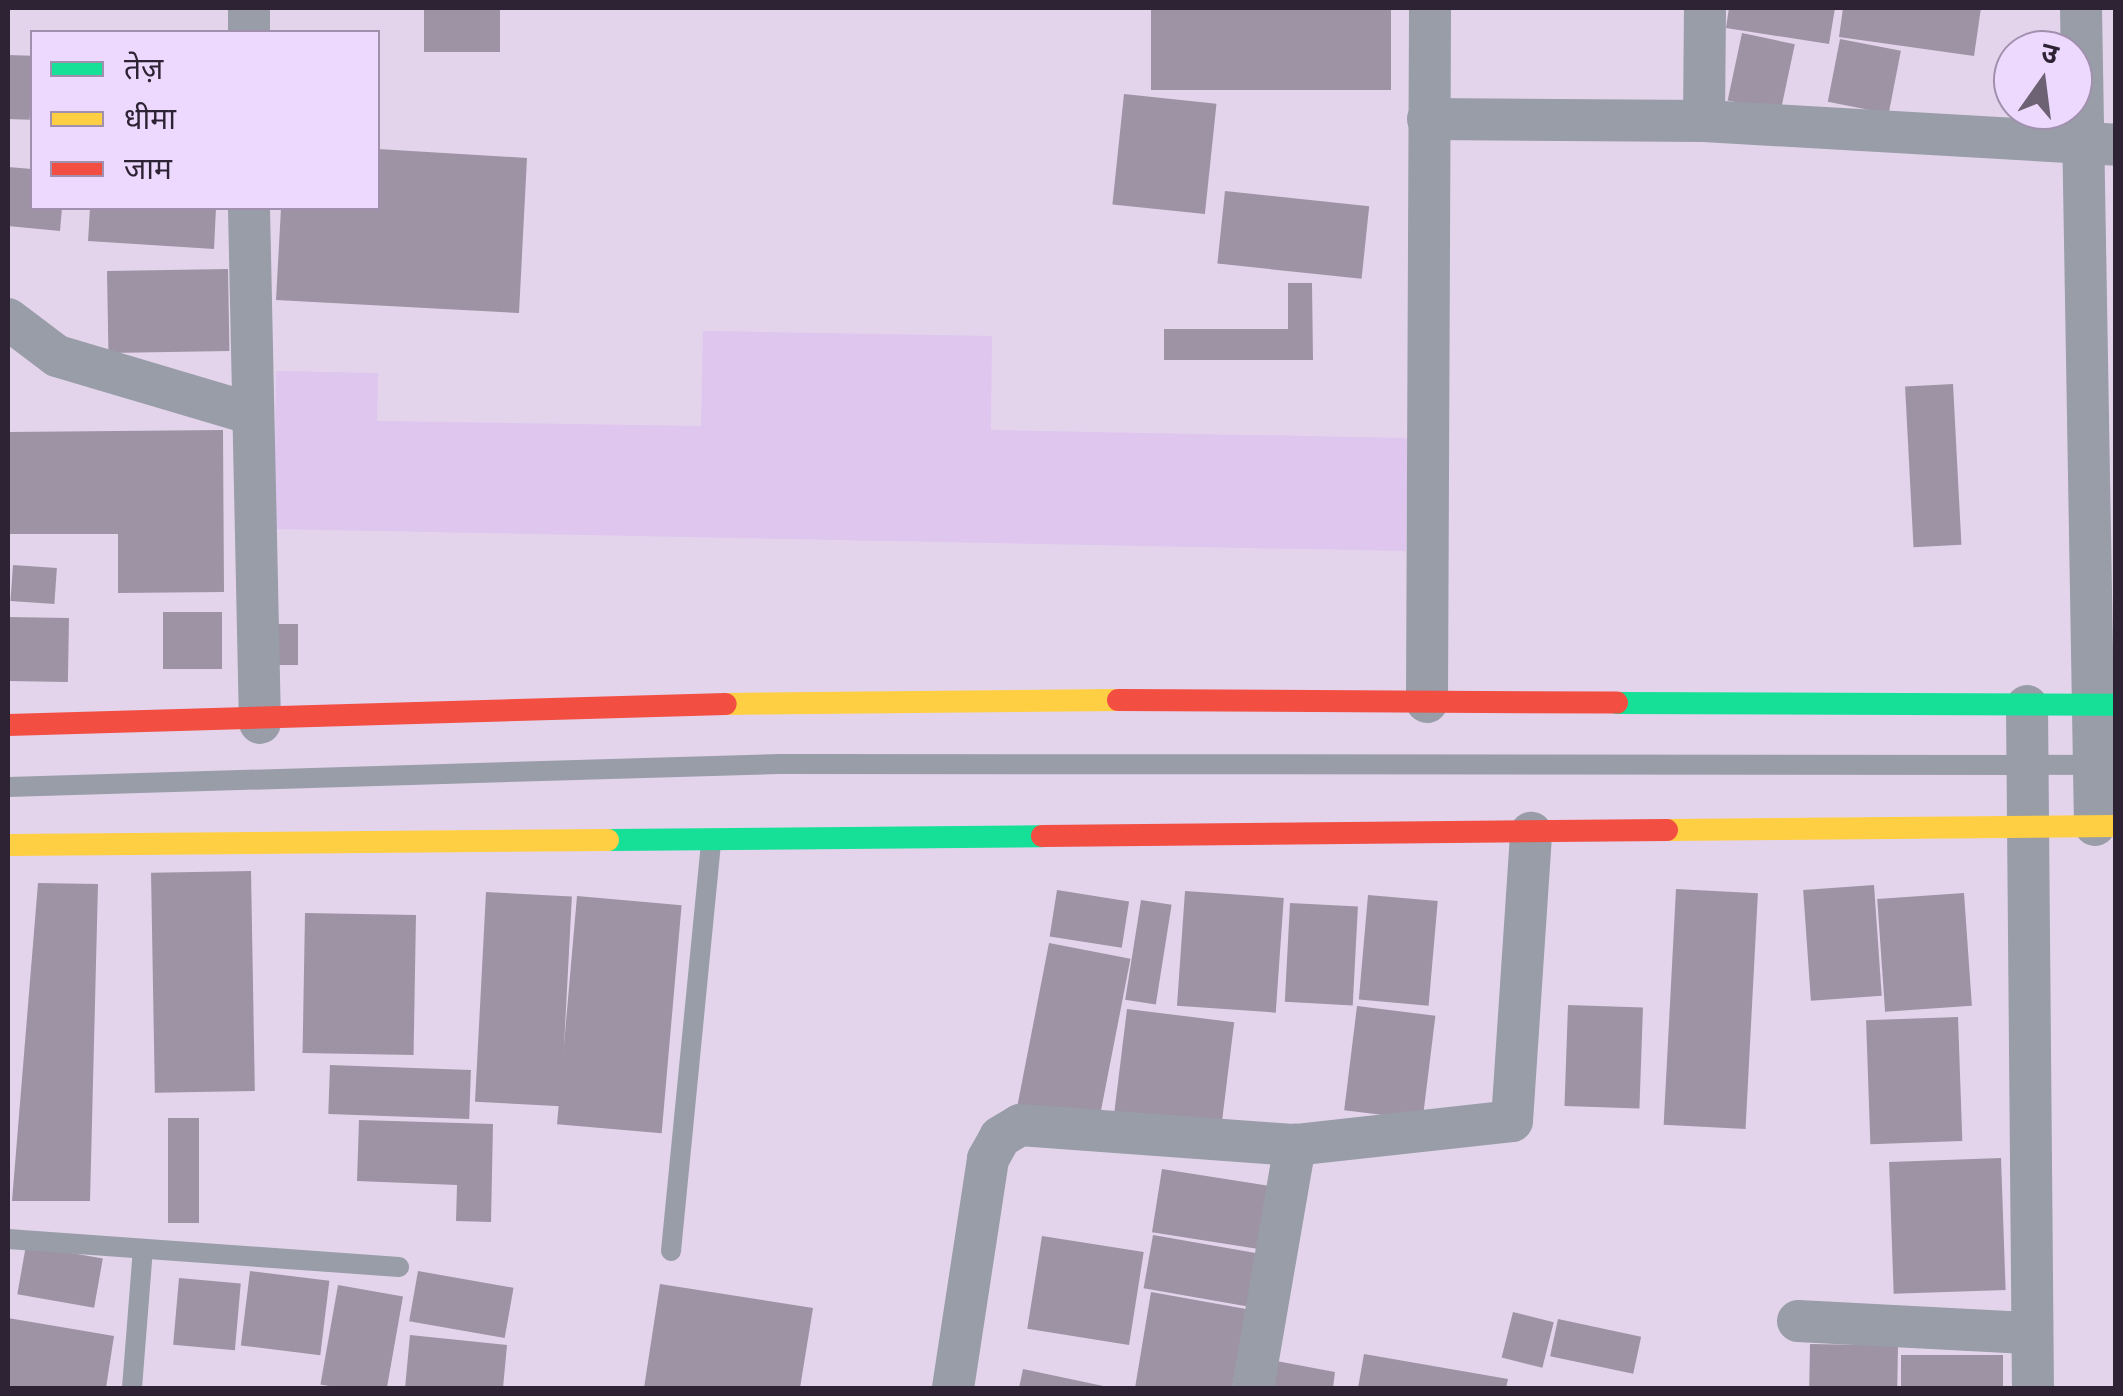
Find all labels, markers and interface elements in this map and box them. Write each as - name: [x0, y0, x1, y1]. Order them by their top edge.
- legend: [30, 30, 380, 210]
- north arrow: [1993, 30, 2093, 130]
- text: उ: [2037, 32, 2062, 73]
- text: तेज़: [124, 48, 163, 88]
- text: धीमा: [124, 98, 176, 138]
- text: जाम: [124, 148, 172, 188]

